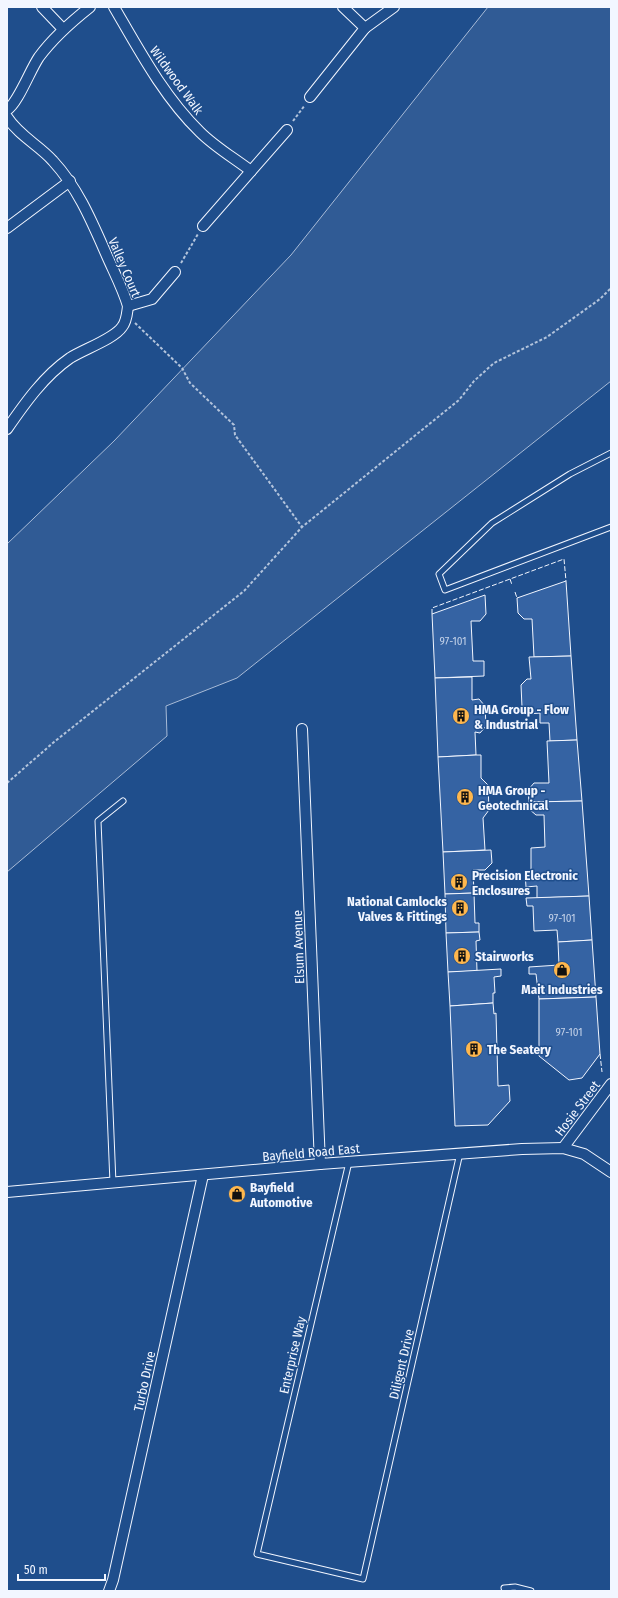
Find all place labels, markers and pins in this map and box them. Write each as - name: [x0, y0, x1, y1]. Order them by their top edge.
- place label: HMA Group - Flow & Industrial: [474, 702, 569, 732]
- building icon: HMA Group - Flow & Industrial: [451, 706, 471, 726]
- place label: HMA Group - Geotechnical: [478, 783, 549, 813]
- building icon: HMA Group - Geotechnical: [455, 787, 475, 807]
- place label: Precision Electronic Enclosures: [472, 868, 578, 898]
- building icon: Precision Electronic Enclosures: [449, 872, 469, 892]
- place label: National Camlocks Valves & Fittings: [347, 894, 447, 924]
- building icon: National Camlocks Valves & Fittings: [450, 898, 470, 918]
- building icon: Stairworks: [452, 946, 472, 966]
- place label: Stairworks: [475, 949, 534, 964]
- shop icon: Mait Industries: [552, 960, 572, 980]
- place label: Mait Industries: [521, 982, 603, 997]
- building icon: The Seatery: [464, 1039, 484, 1059]
- place label: The Seatery: [487, 1042, 552, 1057]
- place label: Bayfield Automotive: [249, 1180, 313, 1210]
- shop icon: Bayfield Automotive: [227, 1184, 247, 1204]

